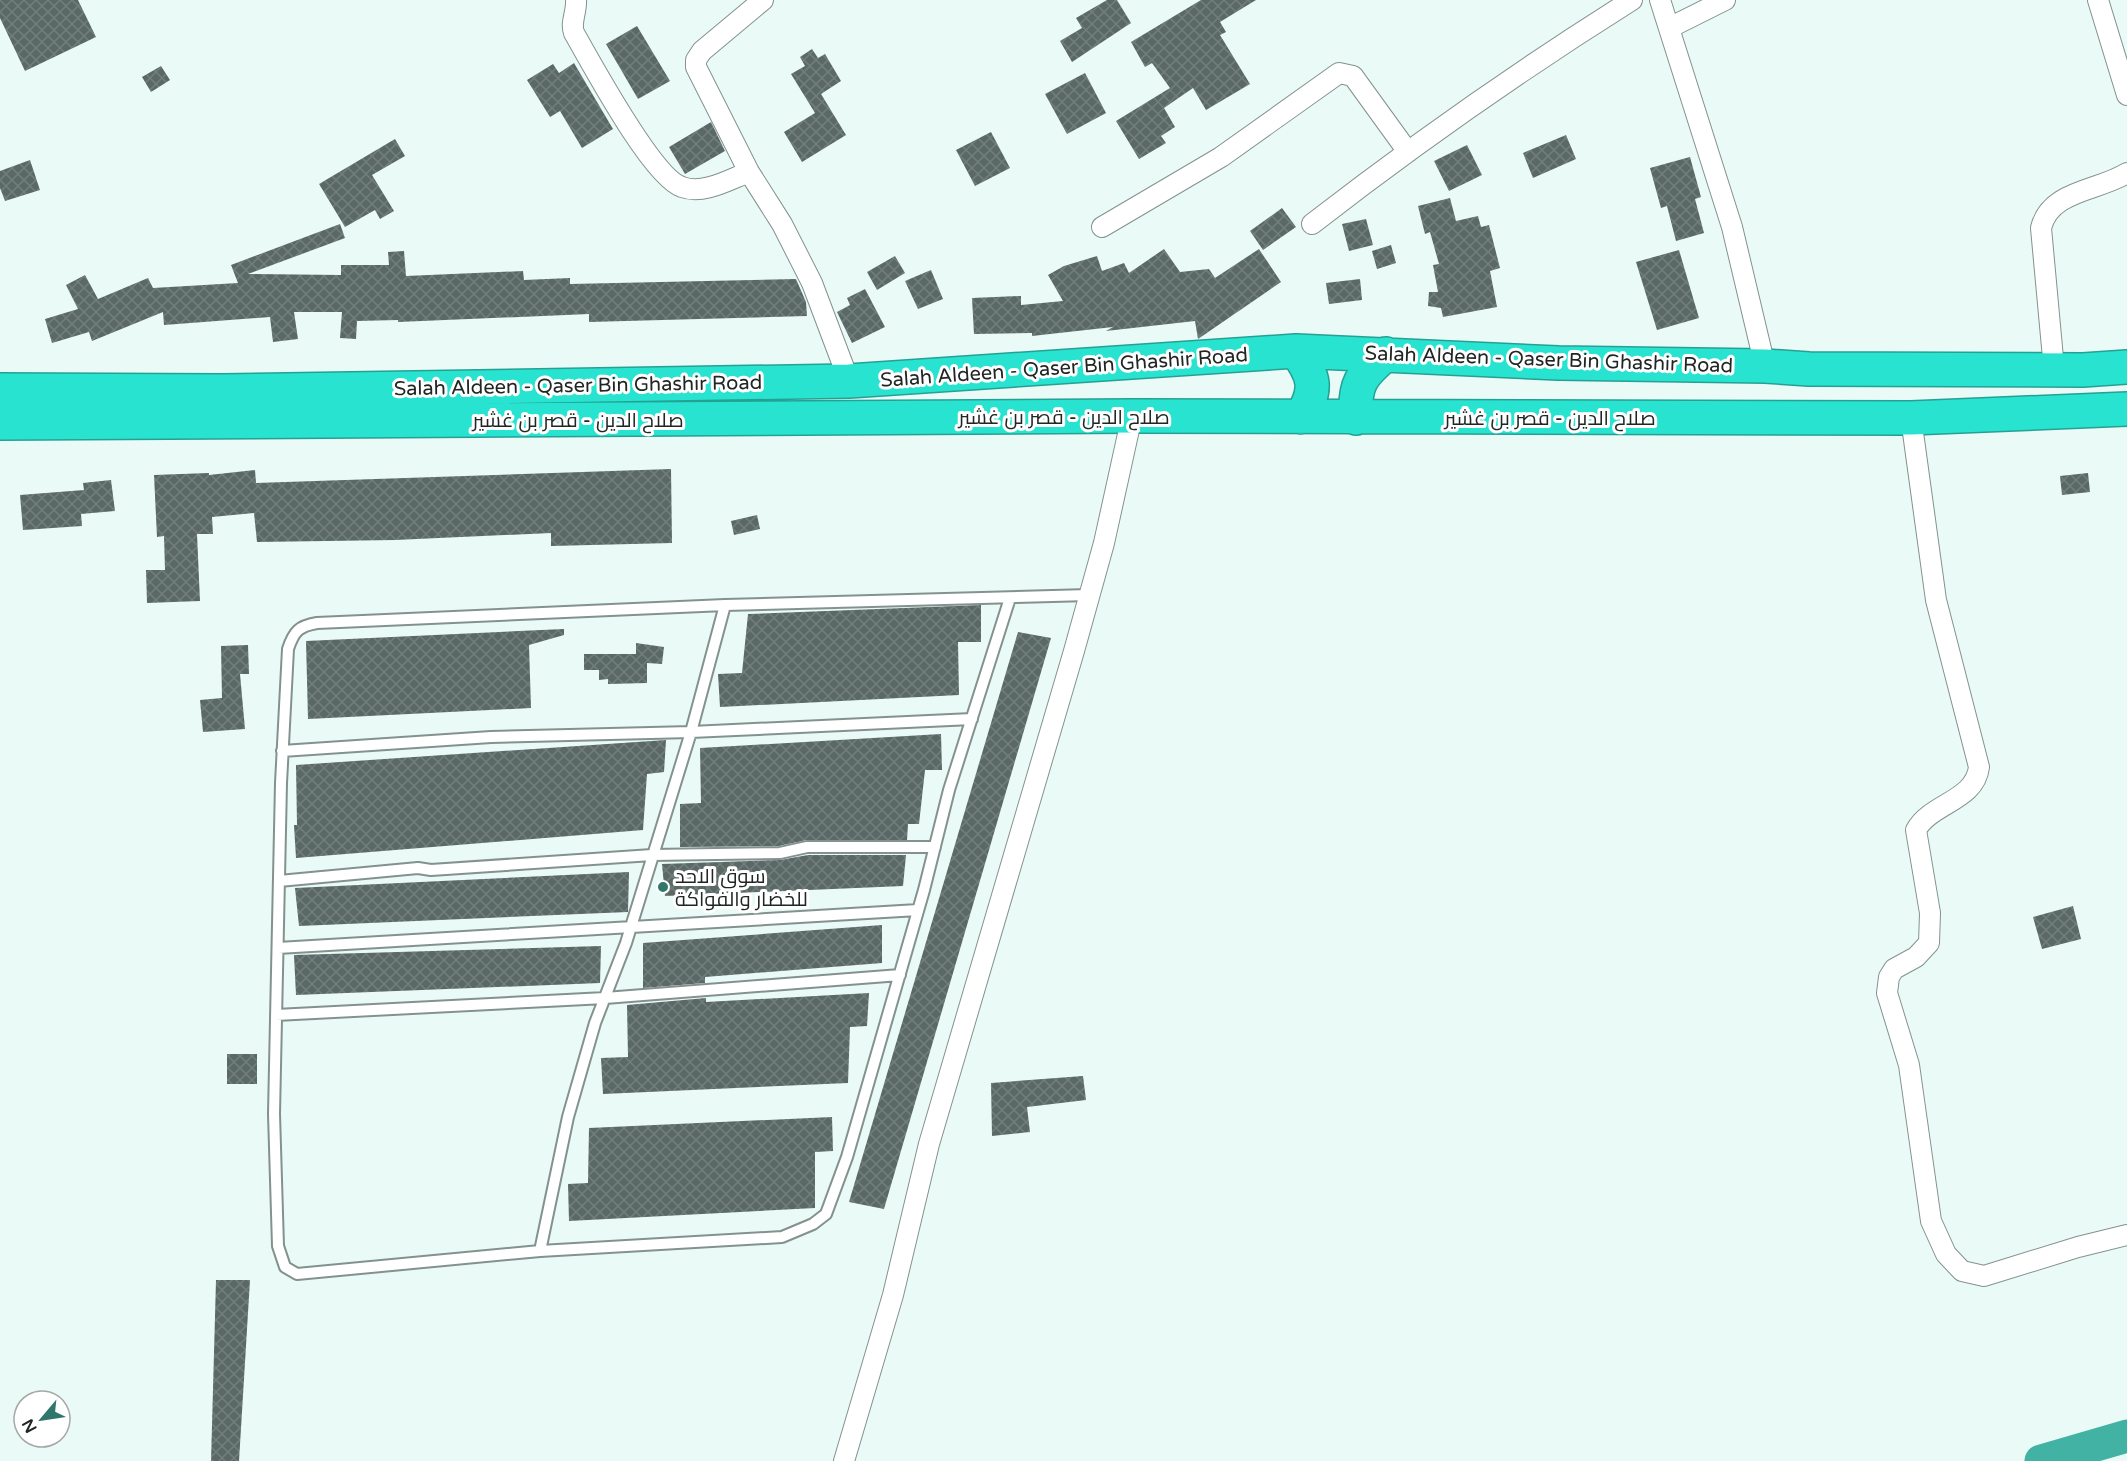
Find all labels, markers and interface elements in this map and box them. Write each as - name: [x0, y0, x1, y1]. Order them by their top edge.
- street label: Salah Aldeen - Qaser Bin Ghashir Road: [1364, 342, 1734, 378]
- street label: Salah Aldeen - Qaser Bin Ghashir Road: [879, 343, 1249, 393]
- street label: Salah Aldeen - Qaser Bin Ghashir Road: [394, 371, 762, 401]
- street label: صلاح الدين - قصر بن غشير: [957, 406, 1170, 431]
- street label: صلاح الدين - قصر بن غشير: [1443, 407, 1656, 432]
- street label: صلاح الدين - قصر بن غشير: [471, 409, 684, 434]
- place label: سوق الاحد للخضار والفواكة: [675, 865, 808, 912]
- marker: سوق الاحد للخضار والفواكة: [656, 880, 670, 894]
- north arrow: [12, 1389, 72, 1449]
- text: N: [18, 1415, 42, 1436]

